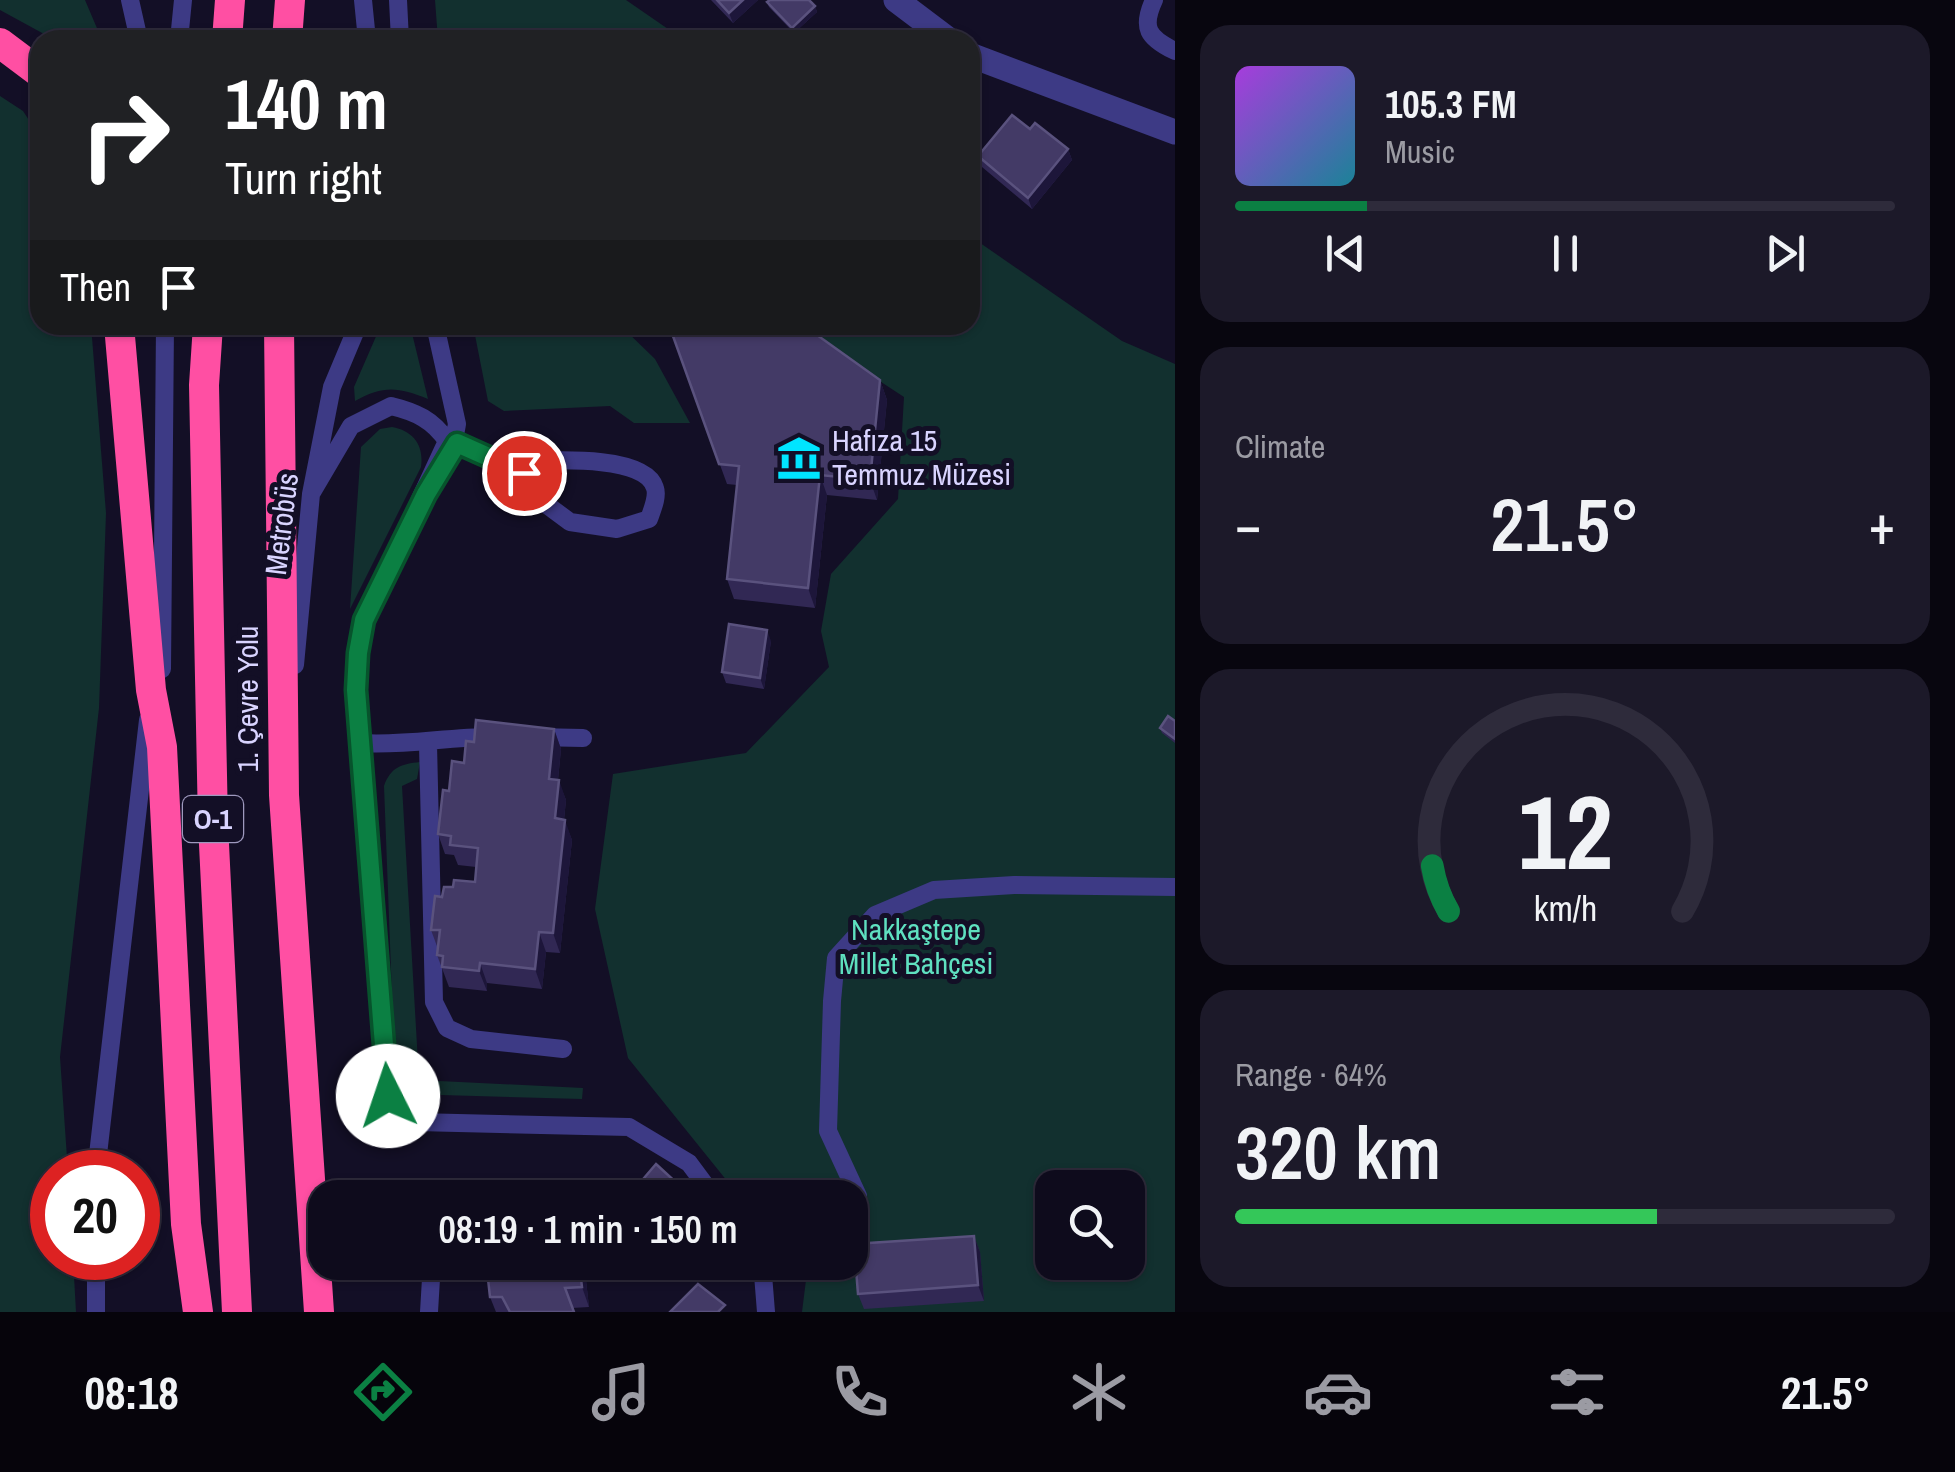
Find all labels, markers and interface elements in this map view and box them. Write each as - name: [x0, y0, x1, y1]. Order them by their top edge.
- text: 140 m: [225, 57, 388, 151]
- icon: right: [60, 70, 190, 200]
- text: 105.3 FM: [1385, 79, 1517, 130]
- text: Music: [1385, 130, 1455, 173]
- text: Turn right: [225, 147, 382, 208]
- icon: previous: [1318, 226, 1373, 281]
- icon: pause: [1538, 226, 1593, 281]
- icon: next: [1758, 226, 1813, 281]
- icon: arrive: [151, 260, 206, 315]
- text: Then: [60, 262, 131, 313]
- place label: Hafıza 15 Temmuz Müzesi: [832, 420, 1011, 494]
- text: Climate: [1235, 425, 1325, 468]
- pin: [482, 431, 567, 516]
- museum icon: Hafıza 15 Temmuz Müzesi: [775, 434, 823, 482]
- icon: arrive: [497, 446, 552, 501]
- street label: Metrobüs: [255, 471, 307, 577]
- text: 21.5°: [1490, 473, 1640, 574]
- text: −: [1235, 487, 1261, 561]
- text: +: [1869, 487, 1895, 561]
- street label: 1. Çevre Yolu: [227, 626, 267, 772]
- text: 12: [1518, 761, 1612, 901]
- road number: O-1: [183, 796, 243, 842]
- text: km/h: [1533, 884, 1597, 932]
- park label: Nakkaştepe Millet Bahçesi: [839, 909, 993, 983]
- position arrow: [336, 1044, 440, 1148]
- text: Range · 64%: [1235, 1053, 1387, 1096]
- text: 320 km: [1235, 1101, 1441, 1202]
- speed limit sign: 20: [30, 1150, 160, 1280]
- map controls: [1035, 1170, 1145, 1280]
- button: search: [1035, 1170, 1145, 1280]
- text: 08:19 · 1 min · 150 m: [438, 1204, 738, 1255]
- icon: directions: [348, 1357, 418, 1427]
- icon: music: [586, 1357, 656, 1427]
- icon: phone: [825, 1357, 895, 1427]
- icon: climate: [1064, 1357, 1134, 1427]
- icon: car: [1303, 1357, 1373, 1427]
- icon: filters: [1542, 1357, 1612, 1427]
- text: 08:18: [84, 1362, 179, 1423]
- text: 21.5°: [1781, 1362, 1871, 1423]

